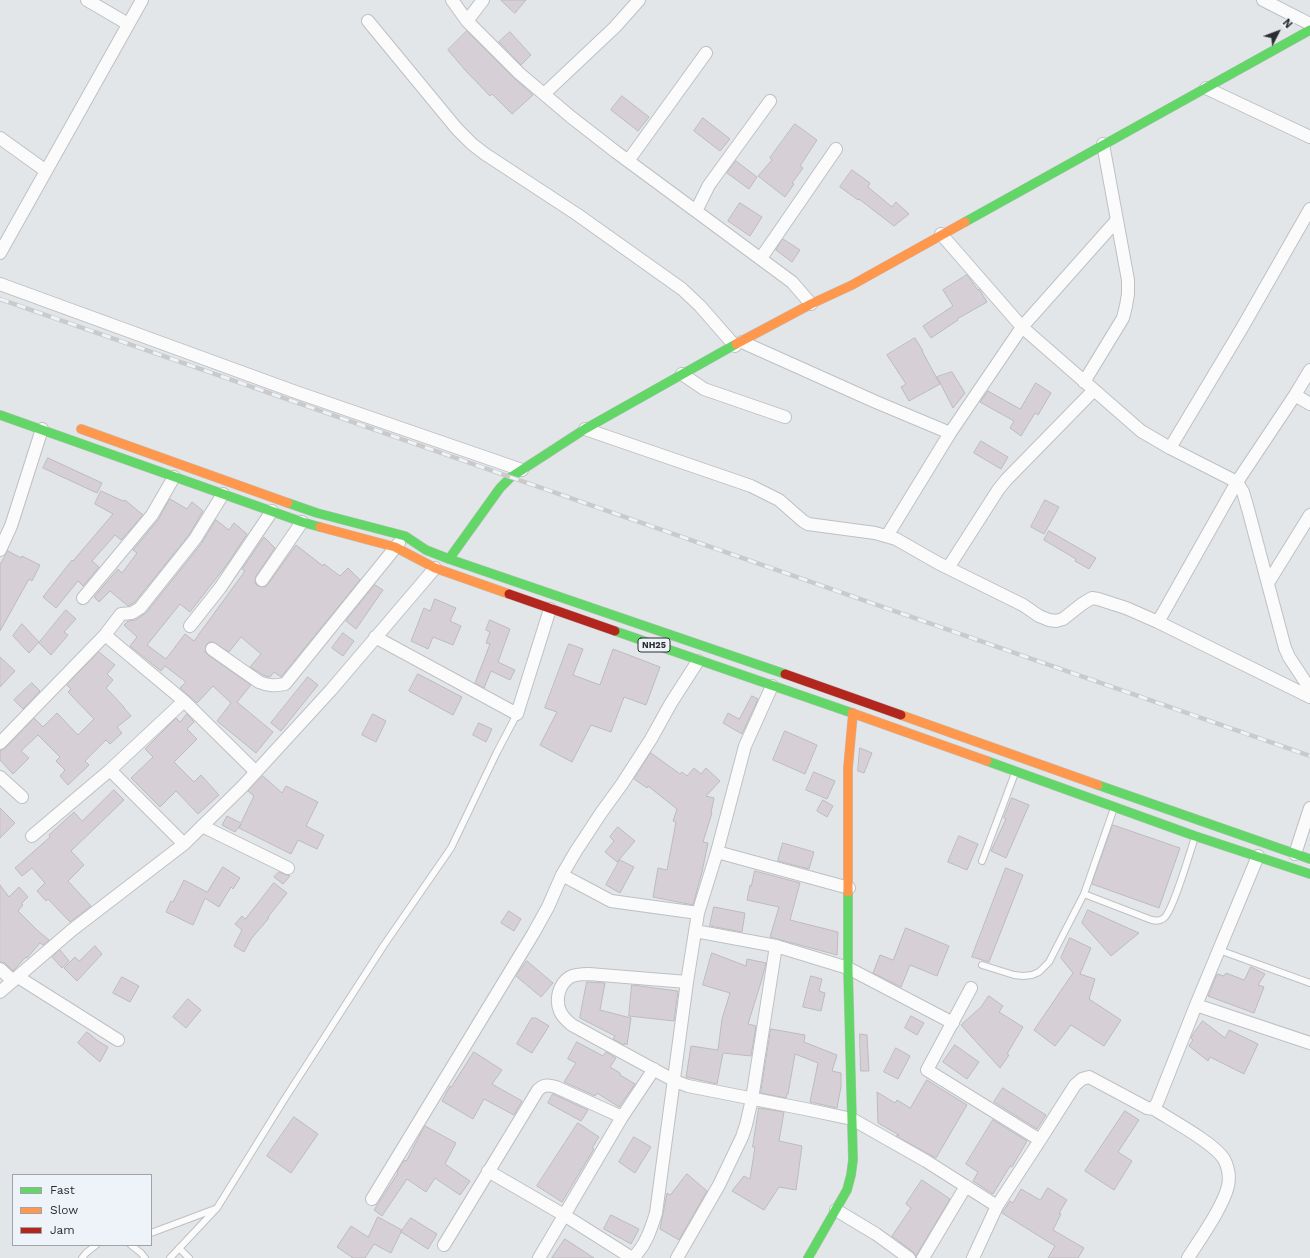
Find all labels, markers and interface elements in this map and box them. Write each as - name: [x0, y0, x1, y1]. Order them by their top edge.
- north arrow: [1258, 12, 1298, 52]
- text: N: [1280, 16, 1295, 31]
- road number: NH25: [638, 638, 670, 652]
- legend: [12, 1174, 152, 1246]
- text: Fast: [50, 1183, 75, 1197]
- text: Slow: [50, 1203, 78, 1217]
- text: Jam: [50, 1223, 75, 1237]

